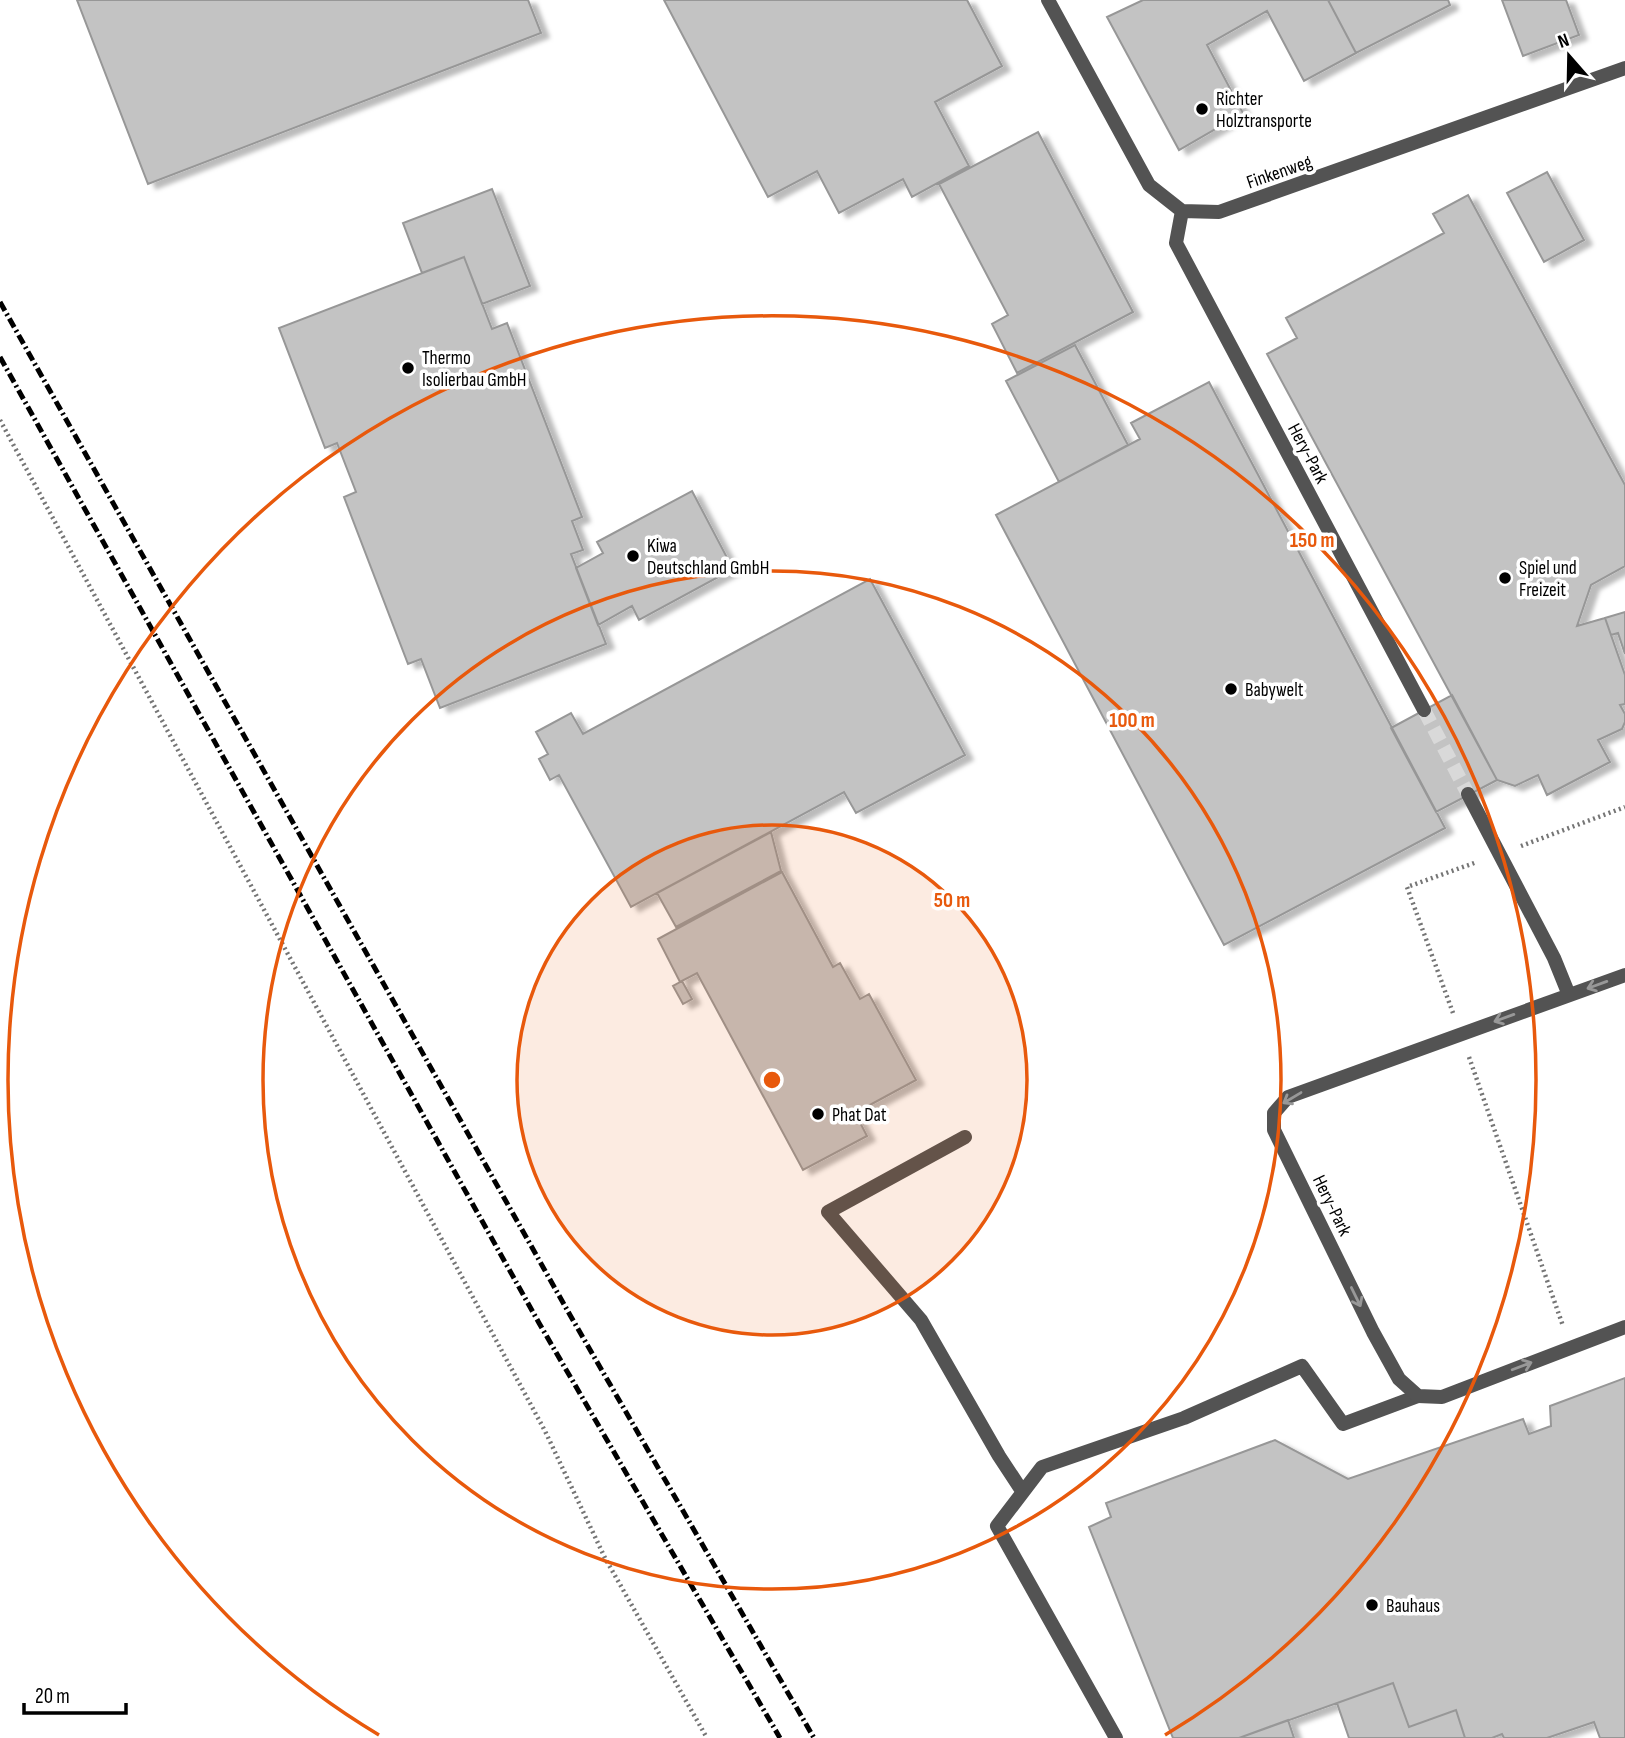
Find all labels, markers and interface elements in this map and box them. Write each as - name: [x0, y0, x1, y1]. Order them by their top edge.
- north arrow: [1534, 21, 1604, 91]
- text: N: [1555, 29, 1572, 54]
- place label: Richter Holztransporte: [1216, 88, 1312, 133]
- marker: Richter Holztransporte: [1194, 101, 1210, 117]
- street label: Finkenweg: [1244, 150, 1316, 194]
- place label: Thermo Isolierbau GmbH: [422, 347, 527, 392]
- marker: Thermo Isolierbau GmbH: [400, 360, 416, 376]
- street label: Hery-Park: [1282, 420, 1333, 488]
- text: 150 m: [1290, 528, 1334, 553]
- place label: Kiwa Deutschland GmbH: [647, 535, 769, 580]
- marker: Kiwa Deutschland GmbH: [625, 548, 641, 564]
- place label: Spiel und Freizeit: [1519, 557, 1577, 602]
- marker: Spiel und Freizeit: [1497, 570, 1513, 586]
- place label: Babywelt: [1245, 679, 1304, 702]
- marker: Babywelt: [1223, 681, 1239, 697]
- text: 100 m: [1109, 708, 1155, 733]
- text: 50 m: [934, 888, 970, 913]
- one-way arrow: [1586, 980, 1608, 992]
- one-way arrow: [1494, 1013, 1516, 1025]
- centre of rings: [760, 1068, 784, 1092]
- one-way arrow: [1282, 1091, 1302, 1105]
- place label: Phat Dat: [832, 1104, 887, 1127]
- marker: Phat Dat: [810, 1106, 826, 1122]
- street label: Hery-Park: [1307, 1171, 1357, 1240]
- one-way arrow: [1350, 1286, 1363, 1307]
- one-way arrow: [1511, 1358, 1533, 1371]
- place label: Bauhaus: [1386, 1595, 1440, 1618]
- marker: Bauhaus: [1364, 1597, 1380, 1613]
- scale bar: [24, 1672, 126, 1716]
- text: 20 m: [35, 1684, 70, 1709]

